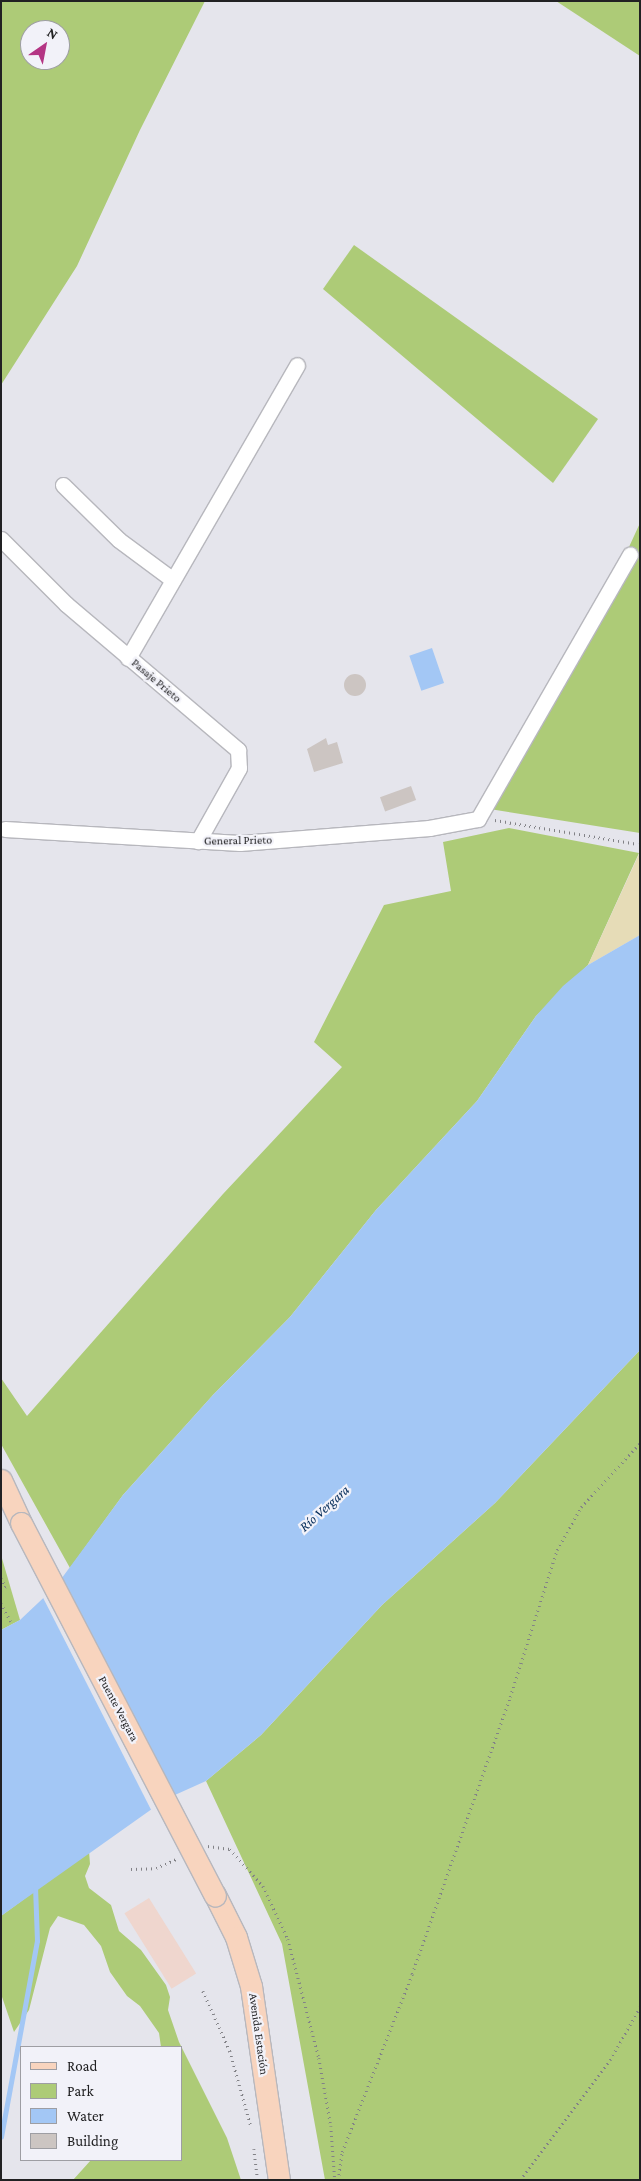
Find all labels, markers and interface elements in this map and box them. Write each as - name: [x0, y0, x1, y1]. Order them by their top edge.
- north arrow: [20, 20, 70, 70]
- text: N: [44, 24, 61, 43]
- street label: Pasaje Prieto: [128, 656, 184, 706]
- street label: General Prieto: [204, 833, 272, 849]
- water label: Río Vergara: [296, 1481, 352, 1535]
- street label: Puente Vergara: [95, 1674, 141, 1744]
- street label: Avenida Estación: [245, 1992, 271, 2076]
- legend: [20, 2046, 182, 2161]
- text: Road: [67, 2058, 97, 2074]
- text: Park: [67, 2083, 94, 2099]
- text: Water: [67, 2108, 104, 2124]
- text: Building: [67, 2133, 118, 2149]

